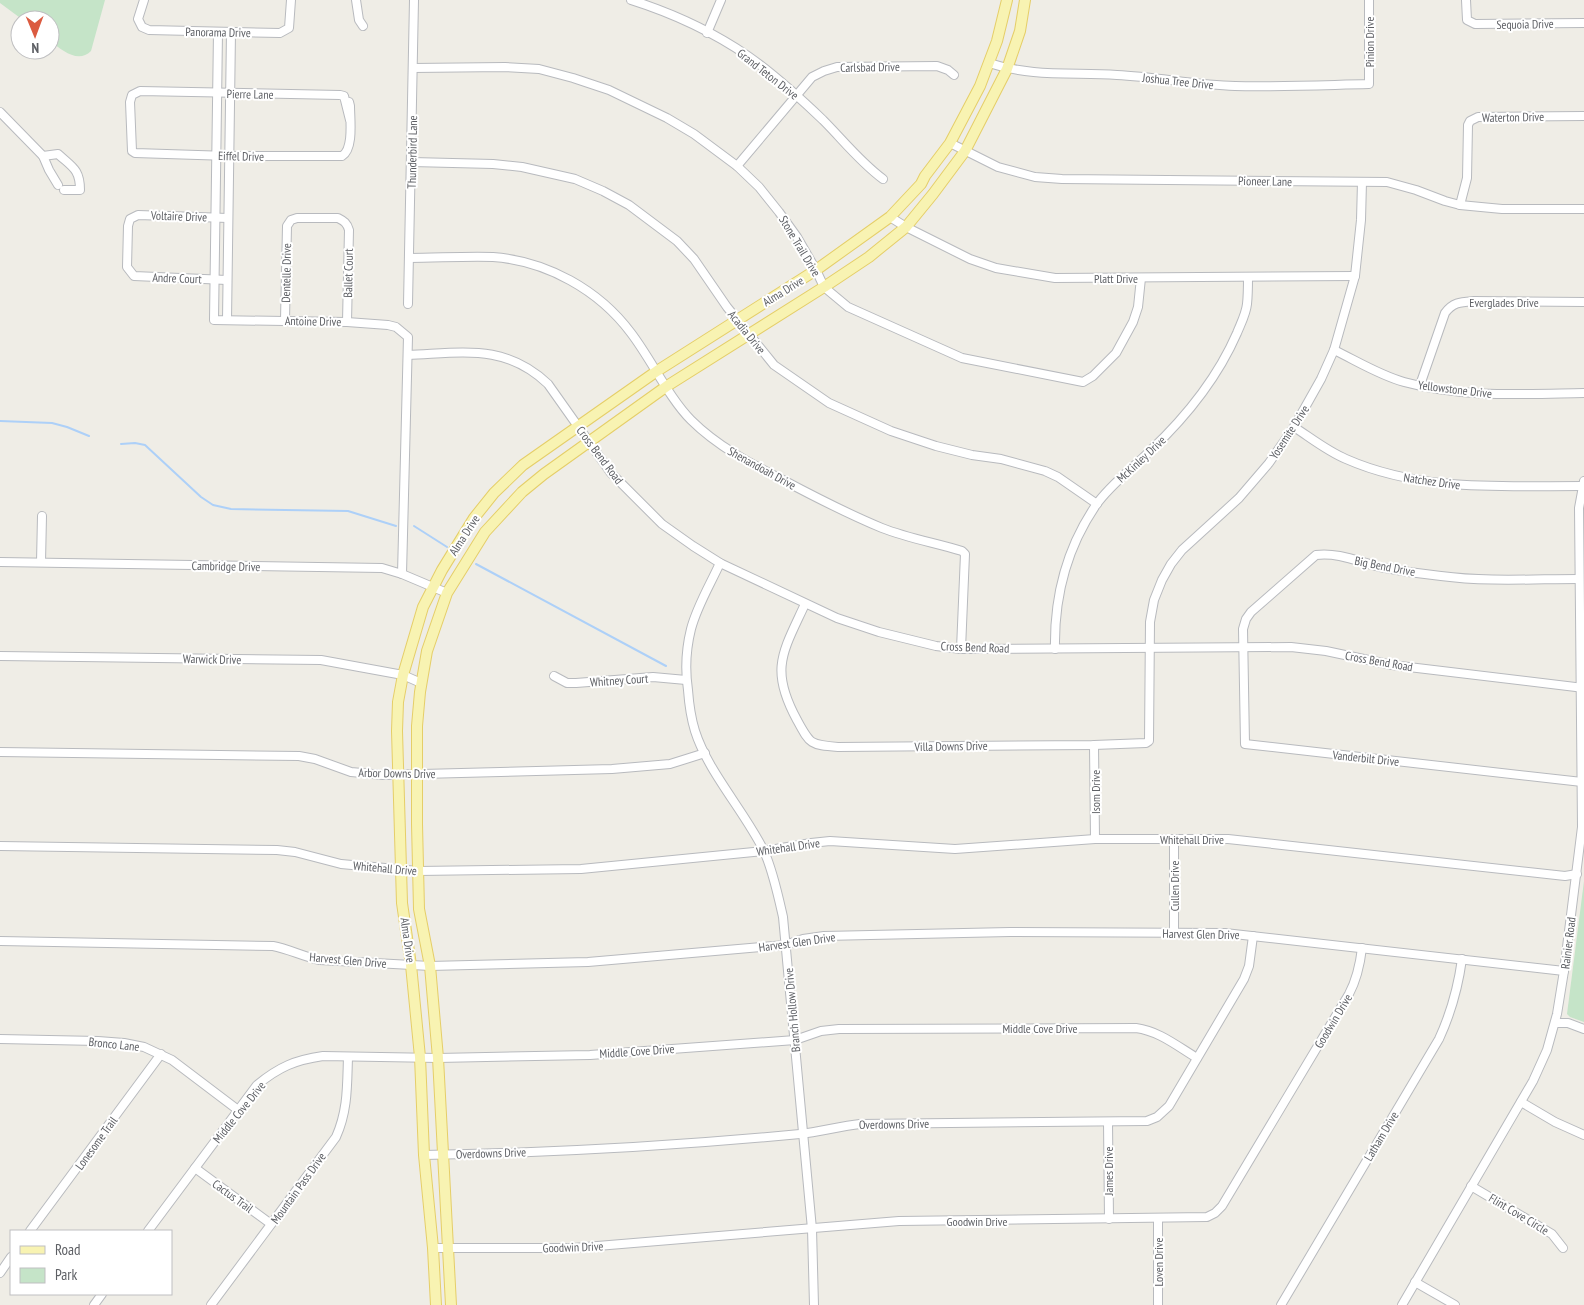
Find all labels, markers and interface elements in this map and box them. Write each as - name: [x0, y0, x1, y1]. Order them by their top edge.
- north arrow: [10, 10, 60, 60]
- street label: Sequoia Drive: [1496, 16, 1554, 32]
- street label: Pinion Drive: [1362, 17, 1377, 67]
- street label: Panorama Drive: [185, 24, 251, 40]
- text: N: [31, 39, 39, 57]
- street label: Grand Teton Drive: [734, 45, 802, 103]
- street label: Carlsbad Drive: [840, 59, 900, 75]
- street label: Joshua Tree Drive: [1141, 70, 1214, 92]
- street label: Pierre Lane: [226, 86, 274, 102]
- street label: Waterton Drive: [1482, 109, 1544, 125]
- street label: Thunderbird Lane: [404, 115, 420, 189]
- street label: Eiffel Drive: [218, 148, 264, 164]
- street label: Pioneer Lane: [1238, 173, 1292, 189]
- street label: Voltaire Drive: [150, 207, 207, 224]
- street label: Stone Trail Drive: [776, 213, 824, 279]
- street label: Dentelle Drive: [278, 243, 294, 303]
- street label: Ballet Court: [340, 248, 356, 298]
- street label: Andre Court: [152, 270, 203, 286]
- street label: Platt Drive: [1094, 271, 1138, 286]
- street label: Alma Drive: [760, 273, 806, 309]
- street label: Everglades Drive: [1469, 295, 1539, 310]
- street label: Acadia Drive: [725, 307, 769, 357]
- street label: Antoine Drive: [285, 313, 341, 329]
- street label: Yellowstone Drive: [1417, 377, 1493, 401]
- street label: Yosemite Drive: [1266, 402, 1312, 462]
- street label: Cross Bend Road: [573, 423, 627, 487]
- street label: McKinley Drive: [1113, 432, 1169, 486]
- street label: Shenandoah Drive: [725, 443, 799, 493]
- street label: Natchez Drive: [1403, 470, 1461, 492]
- street label: Alma Drive: [445, 512, 483, 558]
- street label: Big Bend Drive: [1353, 553, 1417, 579]
- street label: Cambridge Drive: [191, 558, 261, 574]
- street label: Cross Bend Road: [940, 638, 1010, 656]
- street label: Cross Bend Road: [1344, 648, 1414, 674]
- street label: Warwick Drive: [183, 651, 241, 667]
- street label: Whitney Court: [589, 670, 649, 690]
- street label: Villa Downs Drive: [913, 738, 988, 754]
- street label: Vanderbilt Drive: [1331, 747, 1400, 769]
- street label: Arbor Downs Drive: [358, 765, 436, 781]
- street label: Isom Drive: [1088, 770, 1103, 814]
- street label: Whitehall Drive: [1160, 832, 1224, 847]
- street label: Whitehall Drive: [755, 835, 821, 859]
- street label: Whitehall Drive: [352, 858, 418, 878]
- street label: Cullen Drive: [1167, 861, 1182, 911]
- street label: Alma Drive: [397, 916, 419, 964]
- street label: Rainier Road: [1557, 916, 1579, 970]
- street label: Harvest Glen Drive: [1162, 926, 1240, 942]
- street label: Harvest Glen Drive: [758, 929, 836, 955]
- street label: Harvest Glen Drive: [309, 949, 387, 971]
- street label: Branch Hollow Drive: [781, 967, 803, 1053]
- street label: Goodwin Drive: [1311, 991, 1355, 1051]
- street label: Middle Cove Drive: [1002, 1021, 1078, 1036]
- street label: Bronco Lane: [88, 1034, 140, 1054]
- street label: Middle Cove Drive: [599, 1041, 675, 1061]
- street label: Middle Cove Drive: [210, 1078, 268, 1146]
- street label: Latham Drive: [1360, 1108, 1402, 1164]
- street label: Lonesome Trail: [72, 1113, 120, 1172]
- street label: Overdowns Drive: [859, 1116, 929, 1132]
- street label: Overdowns Drive: [456, 1144, 526, 1162]
- street label: James Drive: [1101, 1147, 1116, 1196]
- street label: Mountain Pass Drive: [267, 1150, 329, 1226]
- street label: Cactus Trail: [210, 1176, 257, 1216]
- street label: Flint Cove Circle: [1486, 1190, 1552, 1238]
- street label: Goodwin Drive: [947, 1214, 1007, 1229]
- legend: [10, 1230, 172, 1295]
- street label: Goodwin Drive: [542, 1238, 604, 1256]
- street label: Loven Drive: [1151, 1238, 1166, 1286]
- text: Road: [55, 1240, 81, 1259]
- text: Park: [55, 1265, 77, 1284]

